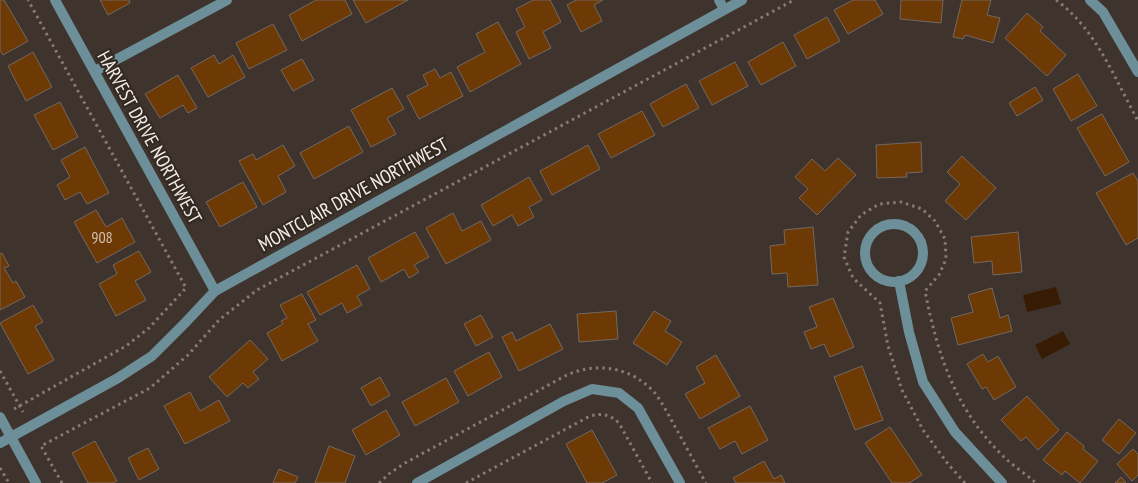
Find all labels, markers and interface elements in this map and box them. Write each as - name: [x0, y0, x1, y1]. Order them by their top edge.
- street label: HARVEST DRIVE NORTHWEST: [92, 46, 208, 228]
- street label: MONTCLAIR DRIVE NORTHWEST: [254, 132, 453, 256]
- house number: 908: [91, 227, 113, 247]

